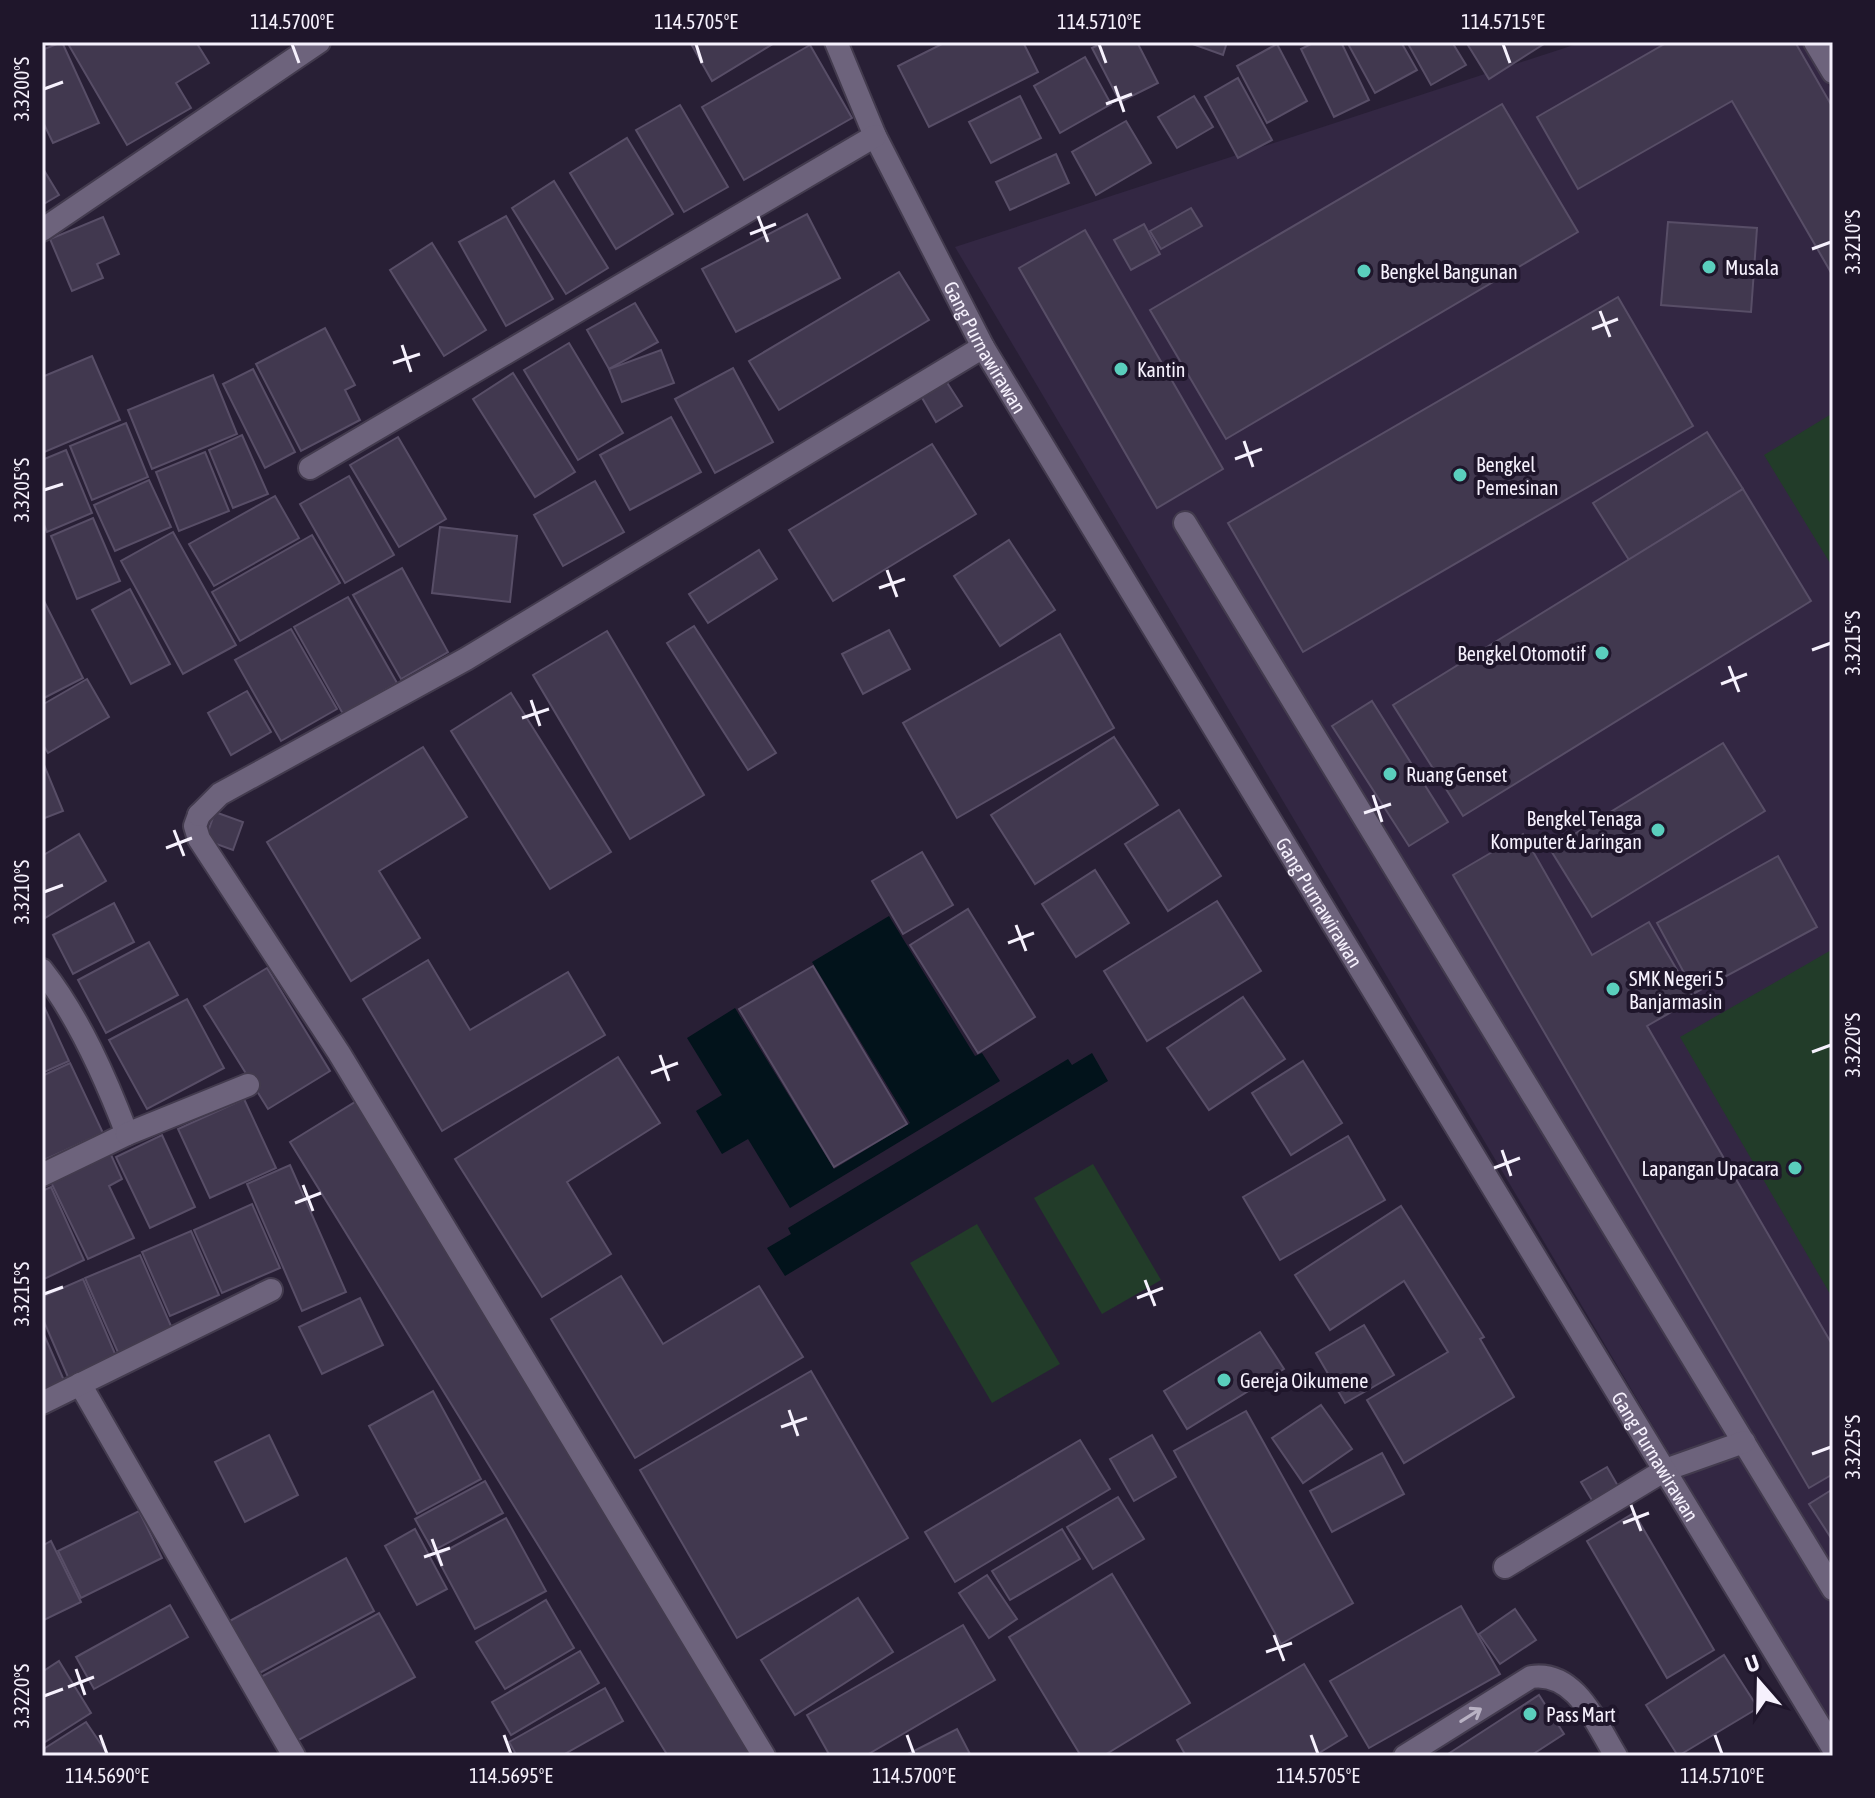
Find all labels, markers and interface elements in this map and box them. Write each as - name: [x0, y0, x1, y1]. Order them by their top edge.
- text: 114.5700°E: [250, 10, 334, 33]
- text: 114.5705°E: [654, 10, 738, 33]
- text: 114.5710°E: [1057, 10, 1141, 33]
- text: 114.5715°E: [1461, 10, 1545, 33]
- text: 3.3200°S: [10, 57, 33, 121]
- text: 3.3210°S: [1841, 210, 1864, 274]
- place label: Musala: [1725, 256, 1779, 279]
- marker: Musala: [1700, 258, 1718, 276]
- place label: Bengkel Bangunan: [1380, 260, 1518, 283]
- marker: Bengkel Bangunan: [1355, 262, 1373, 280]
- street label: Gang Purnawirawan: [940, 277, 1032, 417]
- place label: Kantin: [1137, 358, 1185, 381]
- marker: Kantin: [1112, 360, 1130, 378]
- place label: Bengkel Pemesinan: [1476, 453, 1559, 499]
- text: 3.3205°S: [10, 458, 33, 522]
- marker: Bengkel Pemesinan: [1451, 466, 1469, 484]
- text: 3.3215°S: [1841, 611, 1864, 675]
- place label: Bengkel Otomotif: [1457, 642, 1586, 665]
- marker: Bengkel Otomotif: [1593, 644, 1611, 662]
- place label: Ruang Genset: [1406, 763, 1508, 786]
- marker: Ruang Genset: [1381, 765, 1399, 783]
- place label: Bengkel Tenaga Komputer & Jaringan: [1490, 807, 1642, 853]
- marker: Bengkel Tenaga Komputer & Jaringan: [1649, 821, 1667, 839]
- street label: Gang Purnawirawan: [1272, 833, 1368, 971]
- text: 3.3210°S: [10, 860, 33, 924]
- place label: SMK Negeri 5 Banjarmasin: [1629, 967, 1724, 1013]
- marker: SMK Negeri 5 Banjarmasin: [1604, 980, 1622, 998]
- text: 3.3220°S: [1841, 1013, 1864, 1077]
- place label: Lapangan Upacara: [1641, 1157, 1779, 1180]
- marker: Lapangan Upacara: [1786, 1159, 1804, 1177]
- text: 3.3215°S: [10, 1262, 33, 1326]
- place label: Gereja Oikumene: [1240, 1369, 1368, 1392]
- marker: Gereja Oikumene: [1215, 1371, 1233, 1389]
- street label: Gang Purnawirawan: [1608, 1387, 1704, 1525]
- text: 3.3225°S: [1841, 1415, 1864, 1479]
- north arrow: [1719, 1642, 1799, 1722]
- text: U: [1742, 1649, 1763, 1678]
- text: 3.3220°S: [10, 1664, 33, 1728]
- place label: Pass Mart: [1546, 1703, 1616, 1726]
- marker: Pass Mart: [1521, 1705, 1539, 1723]
- one-way arrow: [1459, 1706, 1482, 1722]
- text: 114.5690°E: [65, 1764, 149, 1787]
- text: 114.5695°E: [469, 1764, 553, 1787]
- text: 114.5700°E: [872, 1764, 956, 1787]
- text: 114.5705°E: [1276, 1764, 1360, 1787]
- text: 114.5710°E: [1680, 1764, 1764, 1787]

